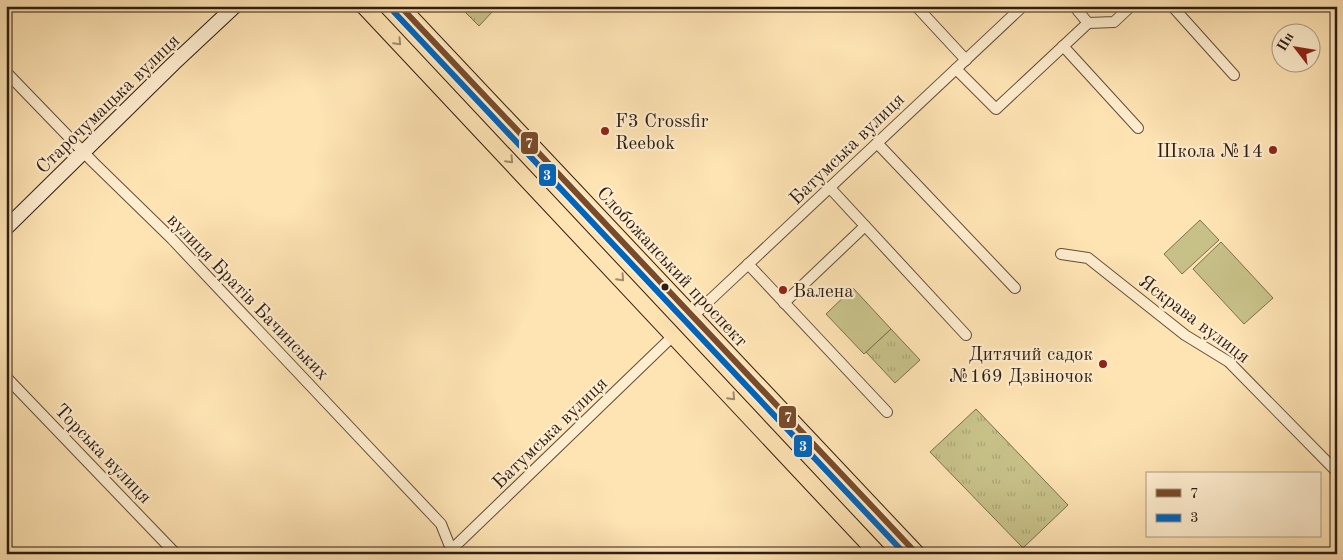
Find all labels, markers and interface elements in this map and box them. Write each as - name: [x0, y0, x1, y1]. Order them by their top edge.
- north arrow: [1270, 22, 1320, 72]
- text: Пн: [1275, 30, 1297, 54]
- street label: Старочумацька вулиця: [33, 32, 184, 178]
- one-way arrow: [392, 36, 401, 45]
- street label: Батумська вулиця: [787, 90, 909, 209]
- place label: F3 Crossfir Reebok: [615, 113, 709, 154]
- marker: F3 Crossfir Reebok: [599, 125, 611, 137]
- line badge: 7: [520, 131, 539, 155]
- text: 7: [525, 137, 533, 151]
- place label: Школа №14: [1156, 143, 1263, 162]
- marker: Школа №14: [1267, 144, 1279, 156]
- one-way arrow: [504, 154, 513, 163]
- line badge: 3: [538, 163, 557, 187]
- text: 3: [543, 169, 551, 183]
- street label: Слобожанський проспект: [592, 184, 750, 351]
- street label: вулиця Братів Бачинських: [163, 211, 332, 385]
- street label: Яскрава вулиця: [1135, 272, 1253, 368]
- one-way arrow: [615, 273, 624, 282]
- unlabelled marker: [660, 282, 670, 292]
- place label: Валена: [793, 283, 854, 302]
- marker: Валена: [777, 284, 789, 296]
- place label: Дитячий садок №169 Дзвіночок: [949, 346, 1093, 387]
- marker: Дитячий садок №169 Дзвіночок: [1097, 358, 1109, 370]
- street label: Батумська вулиця: [490, 374, 612, 493]
- one-way arrow: [726, 391, 735, 400]
- street label: Торська вулиця: [50, 401, 154, 508]
- line badge: 7: [778, 405, 797, 429]
- text: 7: [784, 411, 792, 425]
- line badge: 3: [793, 434, 813, 458]
- text: 3: [799, 440, 807, 454]
- legend: [1146, 472, 1320, 538]
- text: 7: [1190, 487, 1199, 502]
- text: 3: [1190, 511, 1199, 526]

